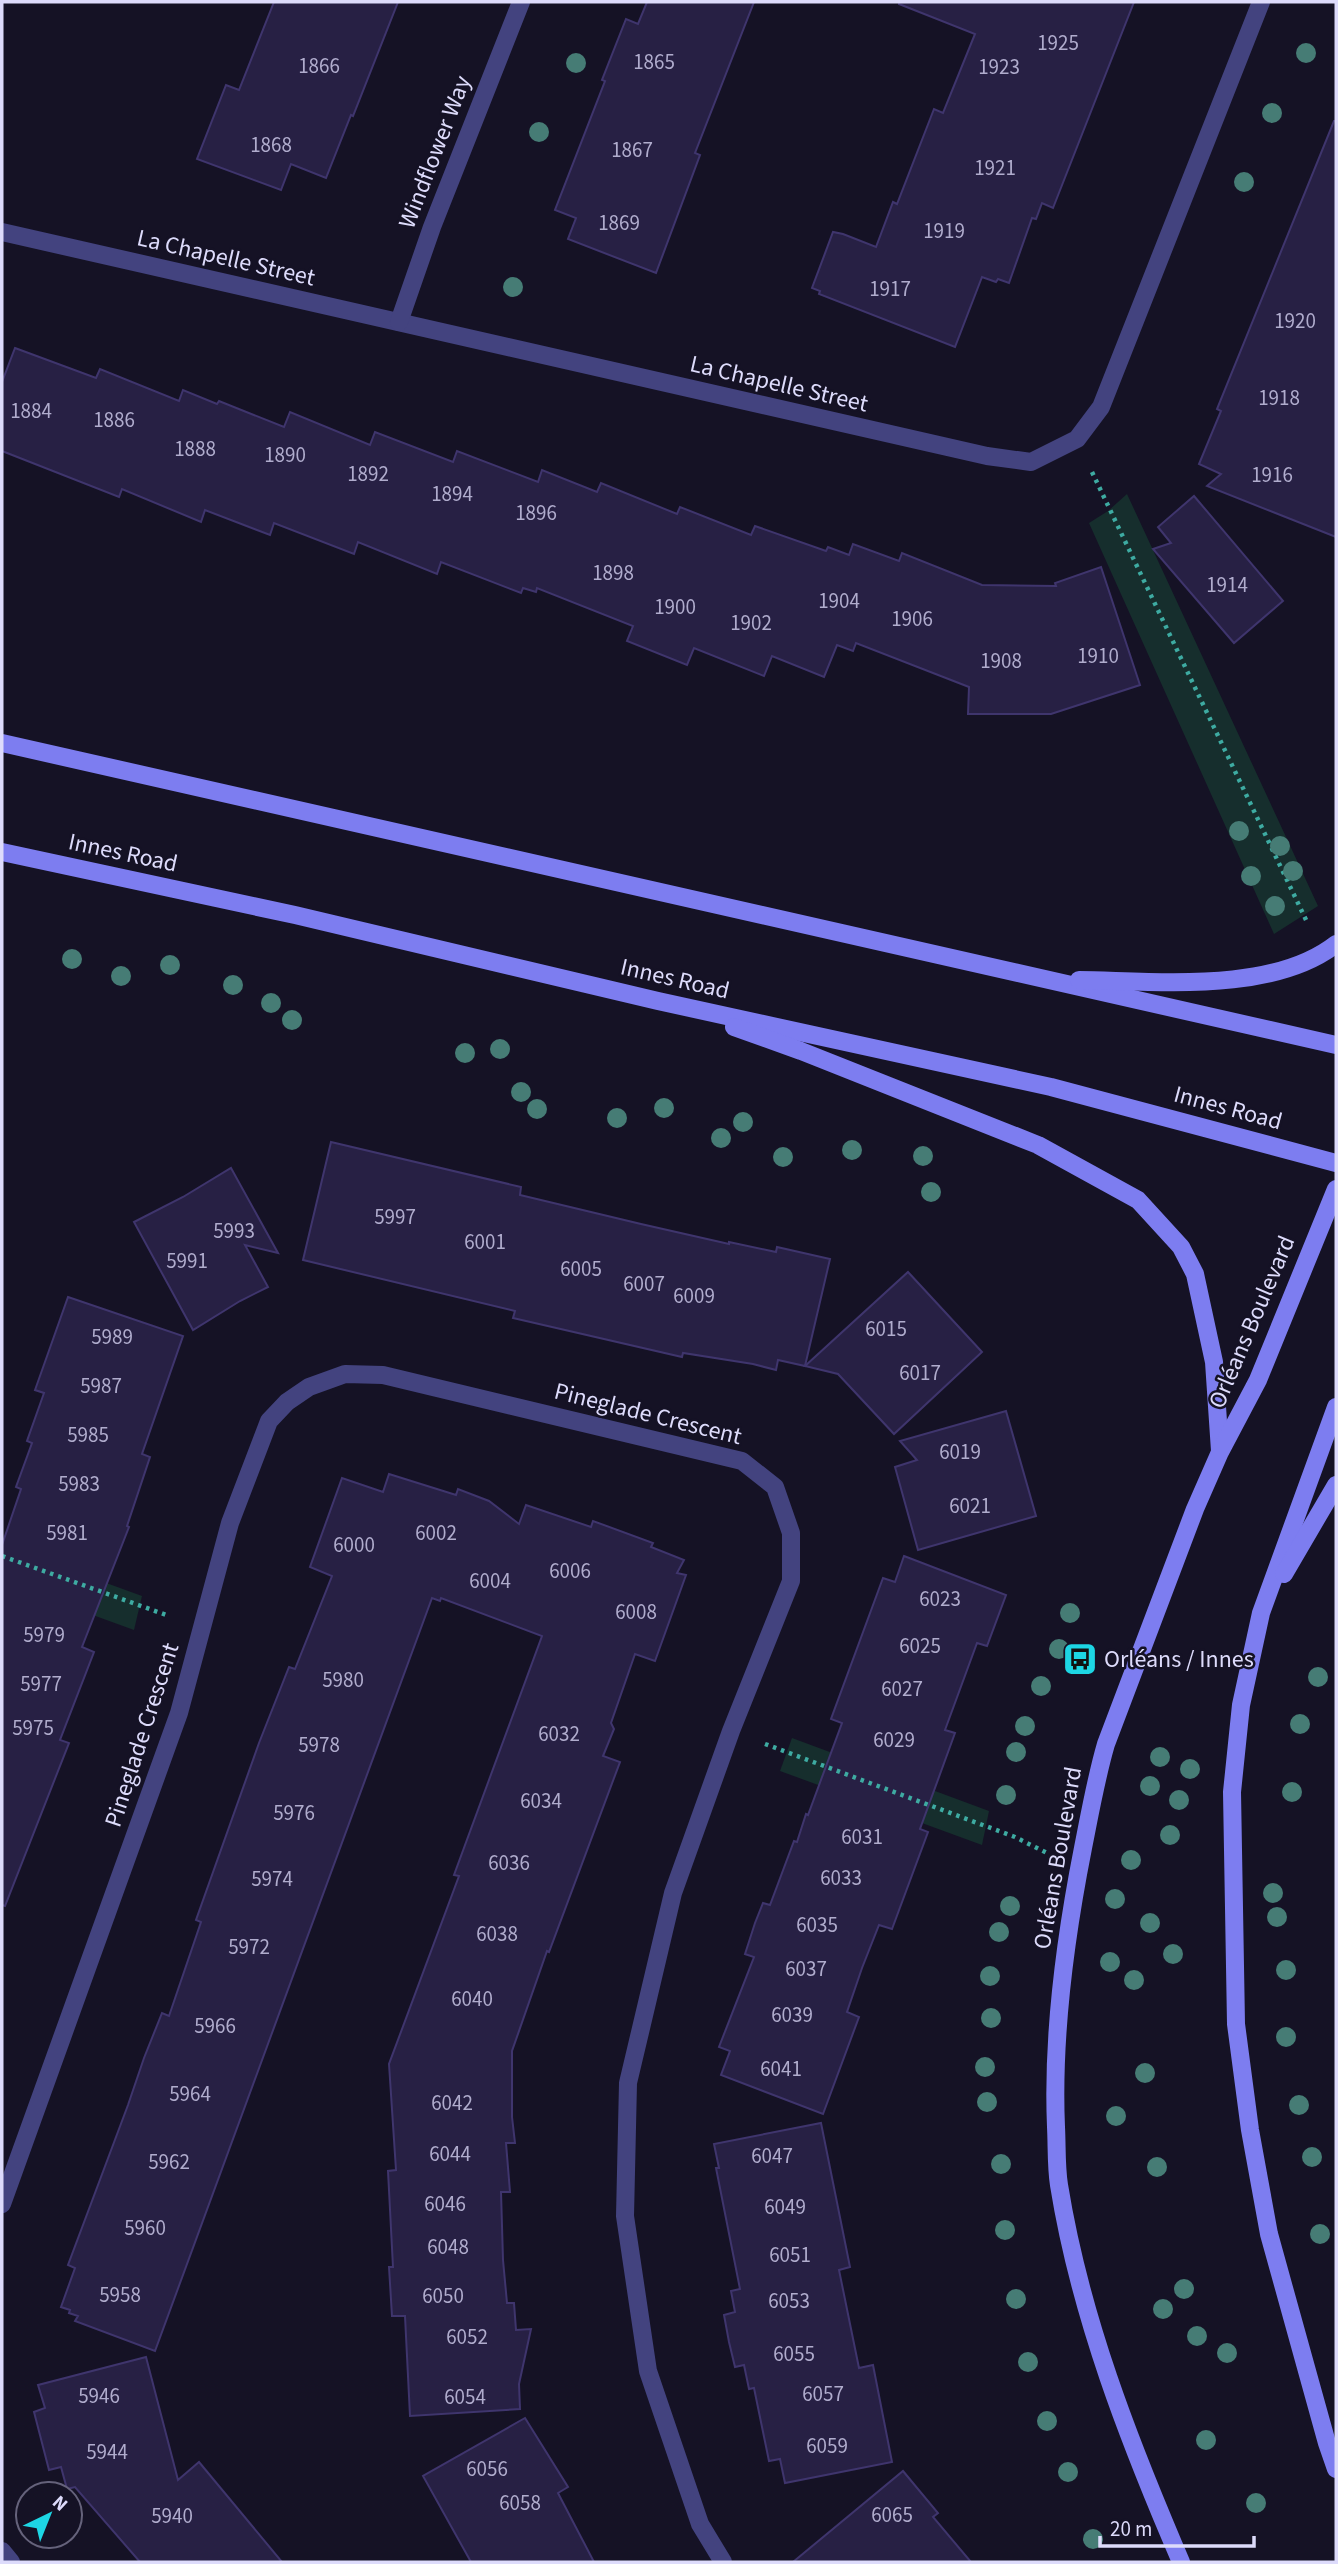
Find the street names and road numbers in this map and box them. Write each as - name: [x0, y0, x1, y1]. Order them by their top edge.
- street label: Windflower Way: [390, 70, 480, 234]
- street label: La Chapelle Street: [134, 221, 318, 295]
- street label: La Chapelle Street: [687, 347, 871, 421]
- street label: Innes Road: [65, 824, 181, 882]
- street label: Innes Road: [617, 949, 733, 1009]
- street label: Innes Road: [1170, 1077, 1286, 1139]
- street label: Orléans Boulevard: [1200, 1230, 1304, 1414]
- street label: Pineglade Crescent: [551, 1374, 745, 1454]
- street label: Pineglade Crescent: [96, 1638, 188, 1832]
- street label: Orléans Boulevard: [1025, 1764, 1091, 1952]

